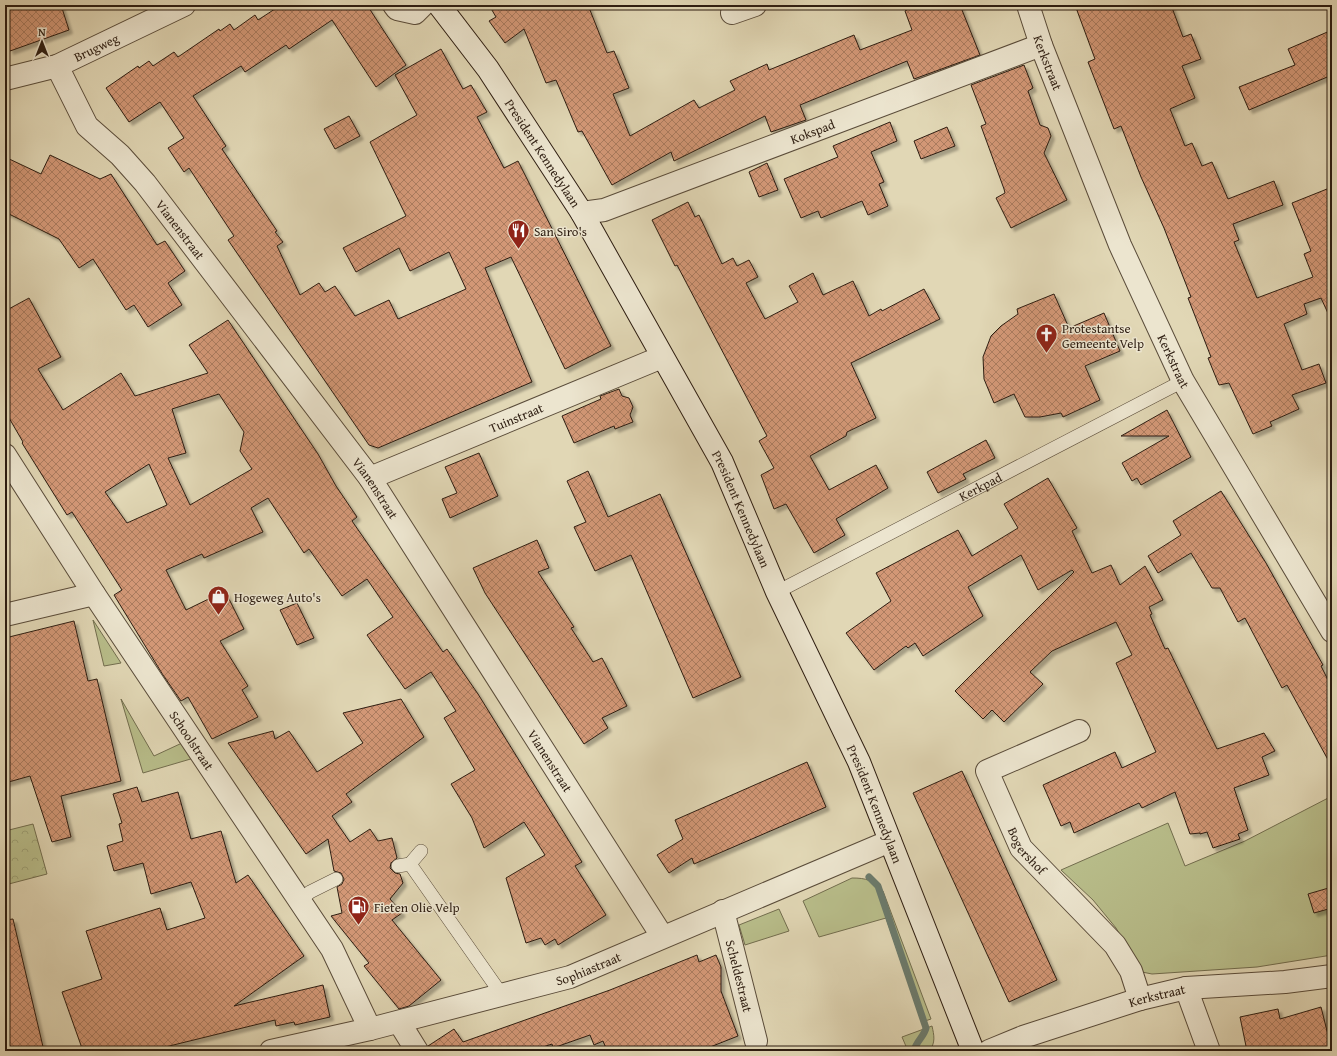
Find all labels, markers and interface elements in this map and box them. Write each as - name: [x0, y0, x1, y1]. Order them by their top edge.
- north arrow: [22, 22, 62, 62]
- text: N: [38, 24, 46, 40]
- street label: Brugweg: [70, 28, 122, 66]
- street label: Kerkstraat: [1029, 33, 1068, 93]
- street label: President Kennedylaan: [500, 95, 586, 212]
- street label: Kokspad: [787, 114, 837, 148]
- street label: Vianenstraat: [151, 195, 210, 264]
- restaurant icon: San Siro's: [505, 218, 531, 251]
- place label: San Siro's: [534, 222, 587, 241]
- place label: Protestantse Gemeente Velp: [1062, 319, 1144, 353]
- church icon: Protestantse Gemeente Velp: [1034, 322, 1060, 355]
- street label: Kerkstraat: [1153, 331, 1195, 392]
- street label: Tuinstraat: [486, 398, 546, 437]
- street label: President Kennedylaan: [708, 447, 775, 571]
- street label: Vianenstraat: [348, 453, 403, 523]
- street label: Kerkpad: [955, 467, 1005, 505]
- shop icon: Hogeweg Auto's: [205, 584, 231, 617]
- place label: Hogeweg Auto's: [234, 588, 321, 607]
- street label: Schoolstraat: [165, 707, 219, 774]
- street label: Vianenstraat: [523, 726, 578, 796]
- street label: President Kennedylaan: [843, 741, 908, 867]
- street label: Bogershof: [1003, 824, 1052, 880]
- fuel station icon: Fieten Olie Velp: [345, 894, 371, 927]
- place label: Fieten Olie Velp: [374, 898, 460, 917]
- street label: Scheldestraat: [721, 938, 758, 1015]
- street label: Sophiastraat: [553, 947, 624, 990]
- street label: Kerkstraat: [1126, 979, 1187, 1012]

